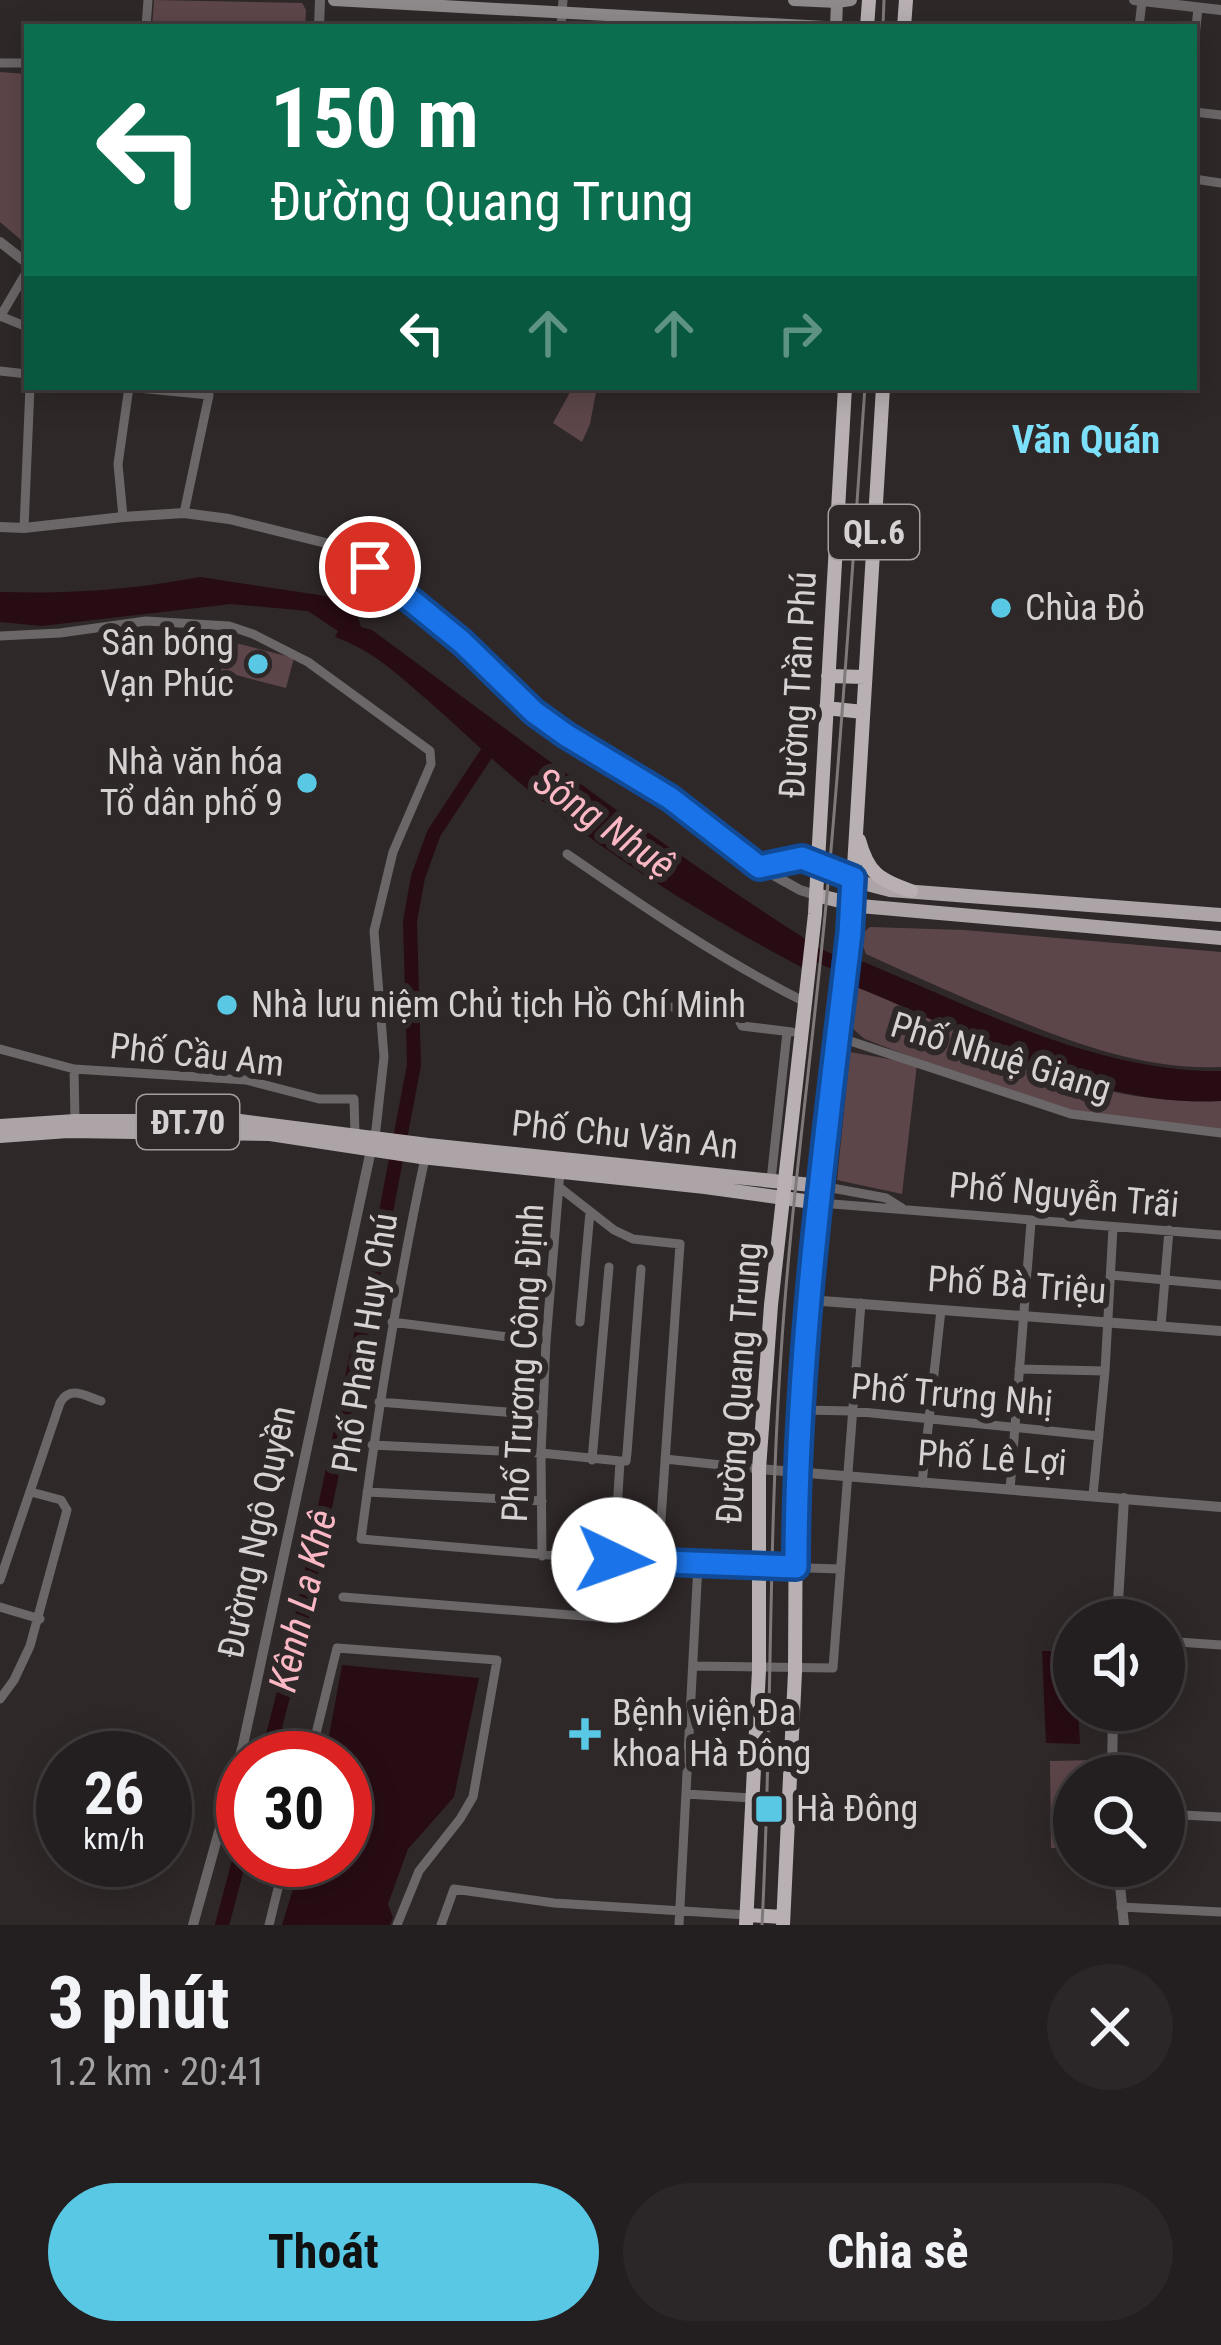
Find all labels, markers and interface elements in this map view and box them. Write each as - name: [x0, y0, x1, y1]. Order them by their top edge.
- text: 150 m: [270, 69, 479, 168]
- icon: left: [72, 72, 228, 228]
- text: Đường Quang Trung: [270, 170, 694, 233]
- icon: left: [389, 300, 455, 366]
- icon: ahead: [515, 300, 581, 366]
- icon: ahead: [641, 300, 707, 366]
- icon: right: [767, 300, 833, 366]
- district label: Văn Quán: [1012, 417, 1160, 463]
- road number: QL.6: [829, 505, 919, 559]
- pin: [319, 516, 421, 618]
- icon: arrive: [337, 534, 403, 600]
- street label: Đường Trần Phú: [771, 571, 825, 799]
- place label: Chùa Đỏ: [1025, 587, 1145, 629]
- marker: Chùa Đỏ: [988, 595, 1014, 621]
- place label: Sân bóng Vạn Phúc: [100, 622, 234, 705]
- marker: Sân bóng Vạn Phúc: [245, 651, 271, 677]
- place label: Nhà văn hóa Tổ dân phố 9: [100, 741, 283, 824]
- water label: Sông Nhuệ: [524, 758, 684, 888]
- marker: Nhà văn hóa Tổ dân phố 9: [294, 770, 320, 796]
- place label: Nhà lưu niệm Chủ tịch Hồ Chí Minh: [251, 984, 746, 1026]
- marker: Nhà lưu niệm Chủ tịch Hồ Chí Minh: [214, 992, 240, 1018]
- street label: Phố Nhuệ Giang: [886, 1004, 1116, 1110]
- street label: Phố Cầu Am: [108, 1025, 286, 1085]
- road number: ĐT.70: [137, 1095, 239, 1149]
- street label: Phố Chu Văn An: [510, 1102, 740, 1168]
- street label: Phố Nguyễn Trãi: [947, 1164, 1181, 1226]
- street label: Phố Trương Công Định: [494, 1203, 552, 1523]
- street label: Phố Phan Huy Chú: [324, 1210, 406, 1476]
- street label: Đường Quang Trung: [708, 1241, 770, 1525]
- street label: Phố Bà Triệu: [926, 1258, 1108, 1312]
- street label: Phố Trưng Nhị: [849, 1365, 1055, 1425]
- street label: Đường Ngô Quyền: [210, 1402, 304, 1662]
- street label: Phố Lê Lợi: [916, 1432, 1068, 1484]
- position arrow: [551, 1497, 677, 1623]
- water label: Kênh La Khê: [260, 1506, 346, 1696]
- map controls: [1053, 1599, 1185, 1887]
- button: sound: [1053, 1599, 1185, 1731]
- place label: Bệnh viện Đa khoa Hà Đông: [612, 1692, 811, 1775]
- marker: Bệnh viện Đa khoa Hà Đông: [569, 1718, 601, 1750]
- speed limit sign: 30: [216, 1731, 372, 1887]
- button: search: [1053, 1755, 1185, 1887]
- text: 26: [84, 1758, 144, 1829]
- place label: Hà Đông: [796, 1788, 918, 1830]
- marker: Hà Đông: [753, 1793, 785, 1825]
- text: km/h: [83, 1821, 145, 1856]
- text: 3 phút: [48, 1961, 230, 2046]
- button: close: [1047, 1964, 1173, 2090]
- text: 1.2 km · 20:41: [48, 2049, 266, 2095]
- button: Thoát: [48, 2183, 599, 2321]
- button: Chia sẻ: [623, 2183, 1173, 2321]

